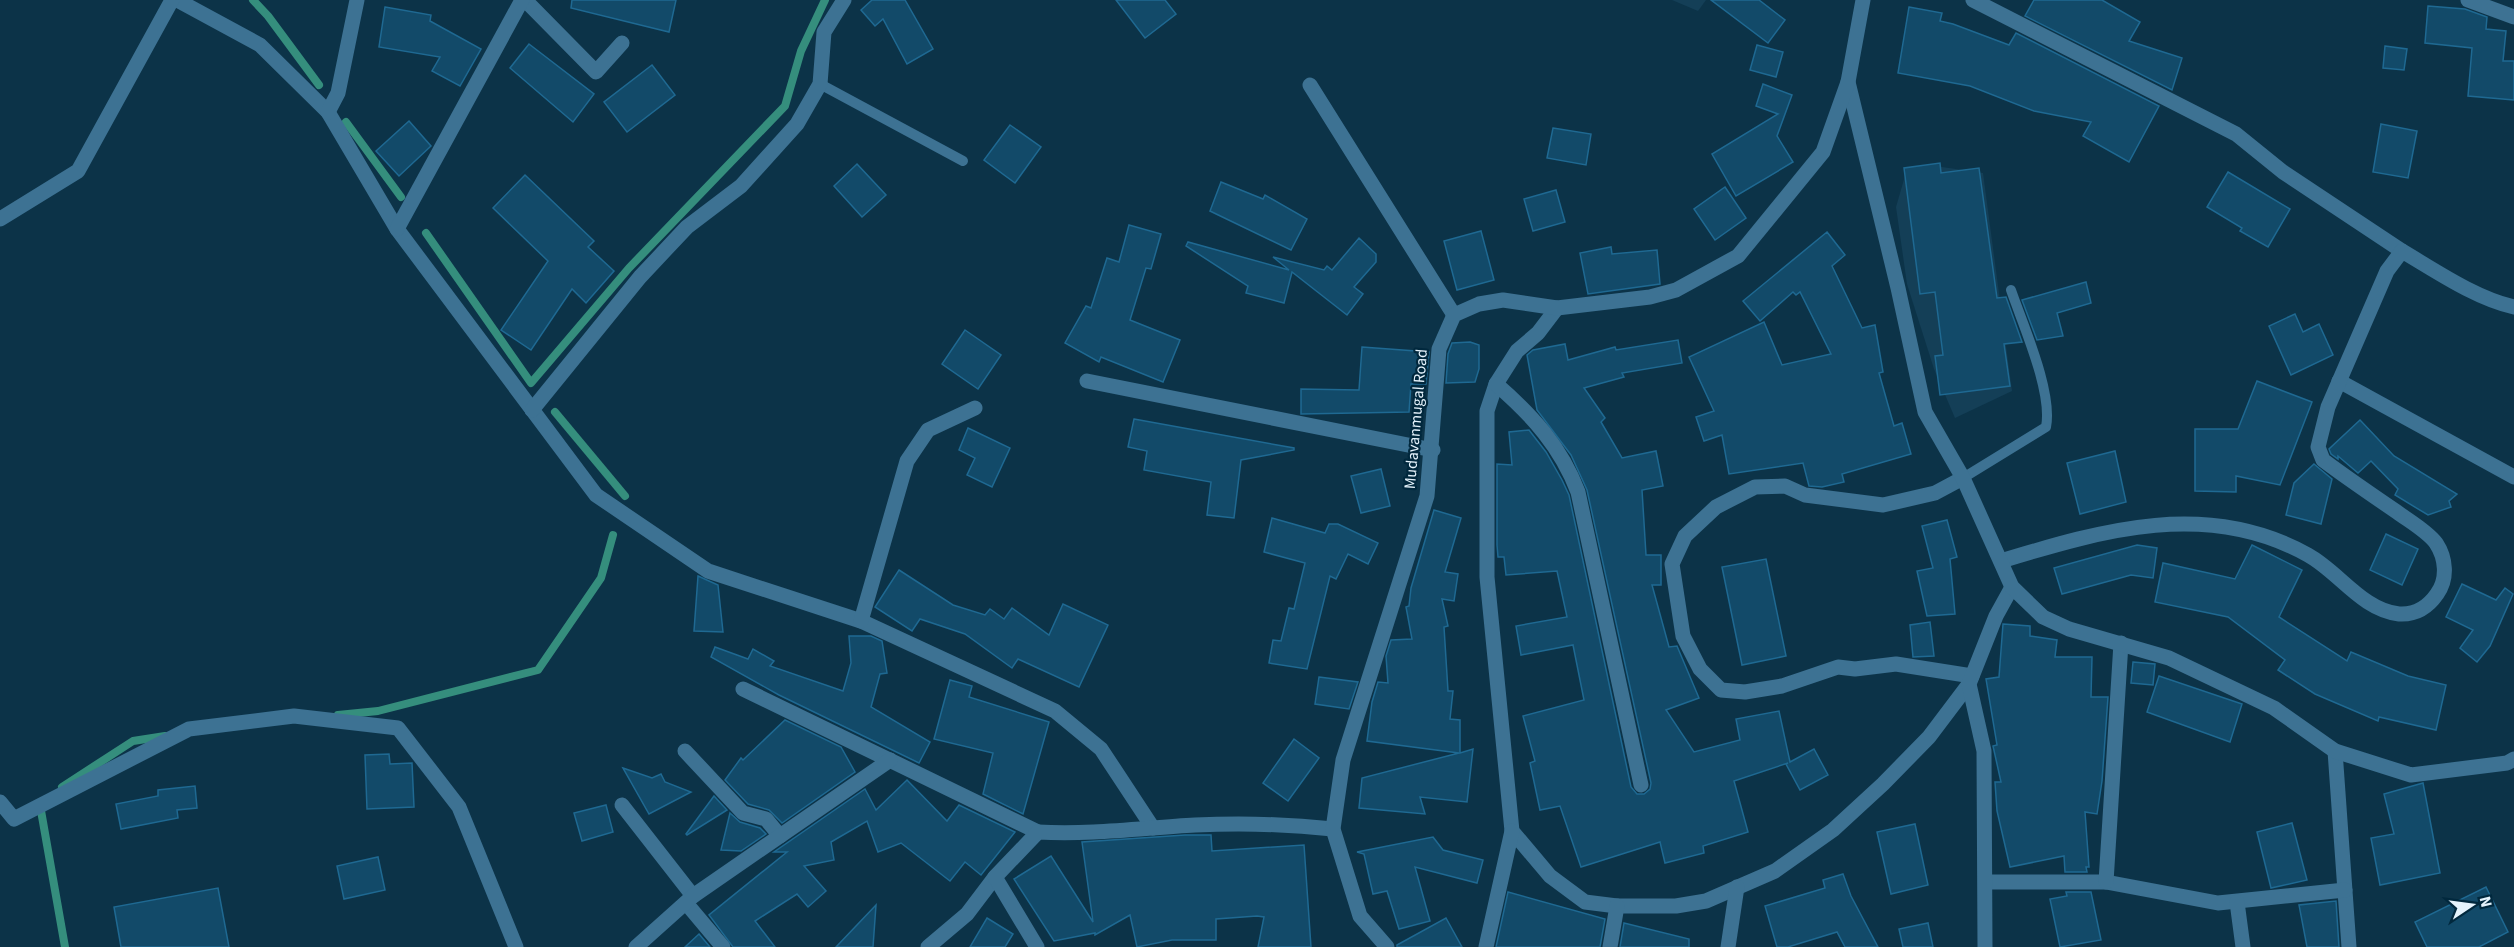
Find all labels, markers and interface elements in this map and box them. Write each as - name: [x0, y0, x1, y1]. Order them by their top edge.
- street label: Mudavanmugal Road: [1399, 348, 1433, 490]
- north arrow: [2442, 875, 2502, 935]
- text: N: [2474, 894, 2498, 910]

